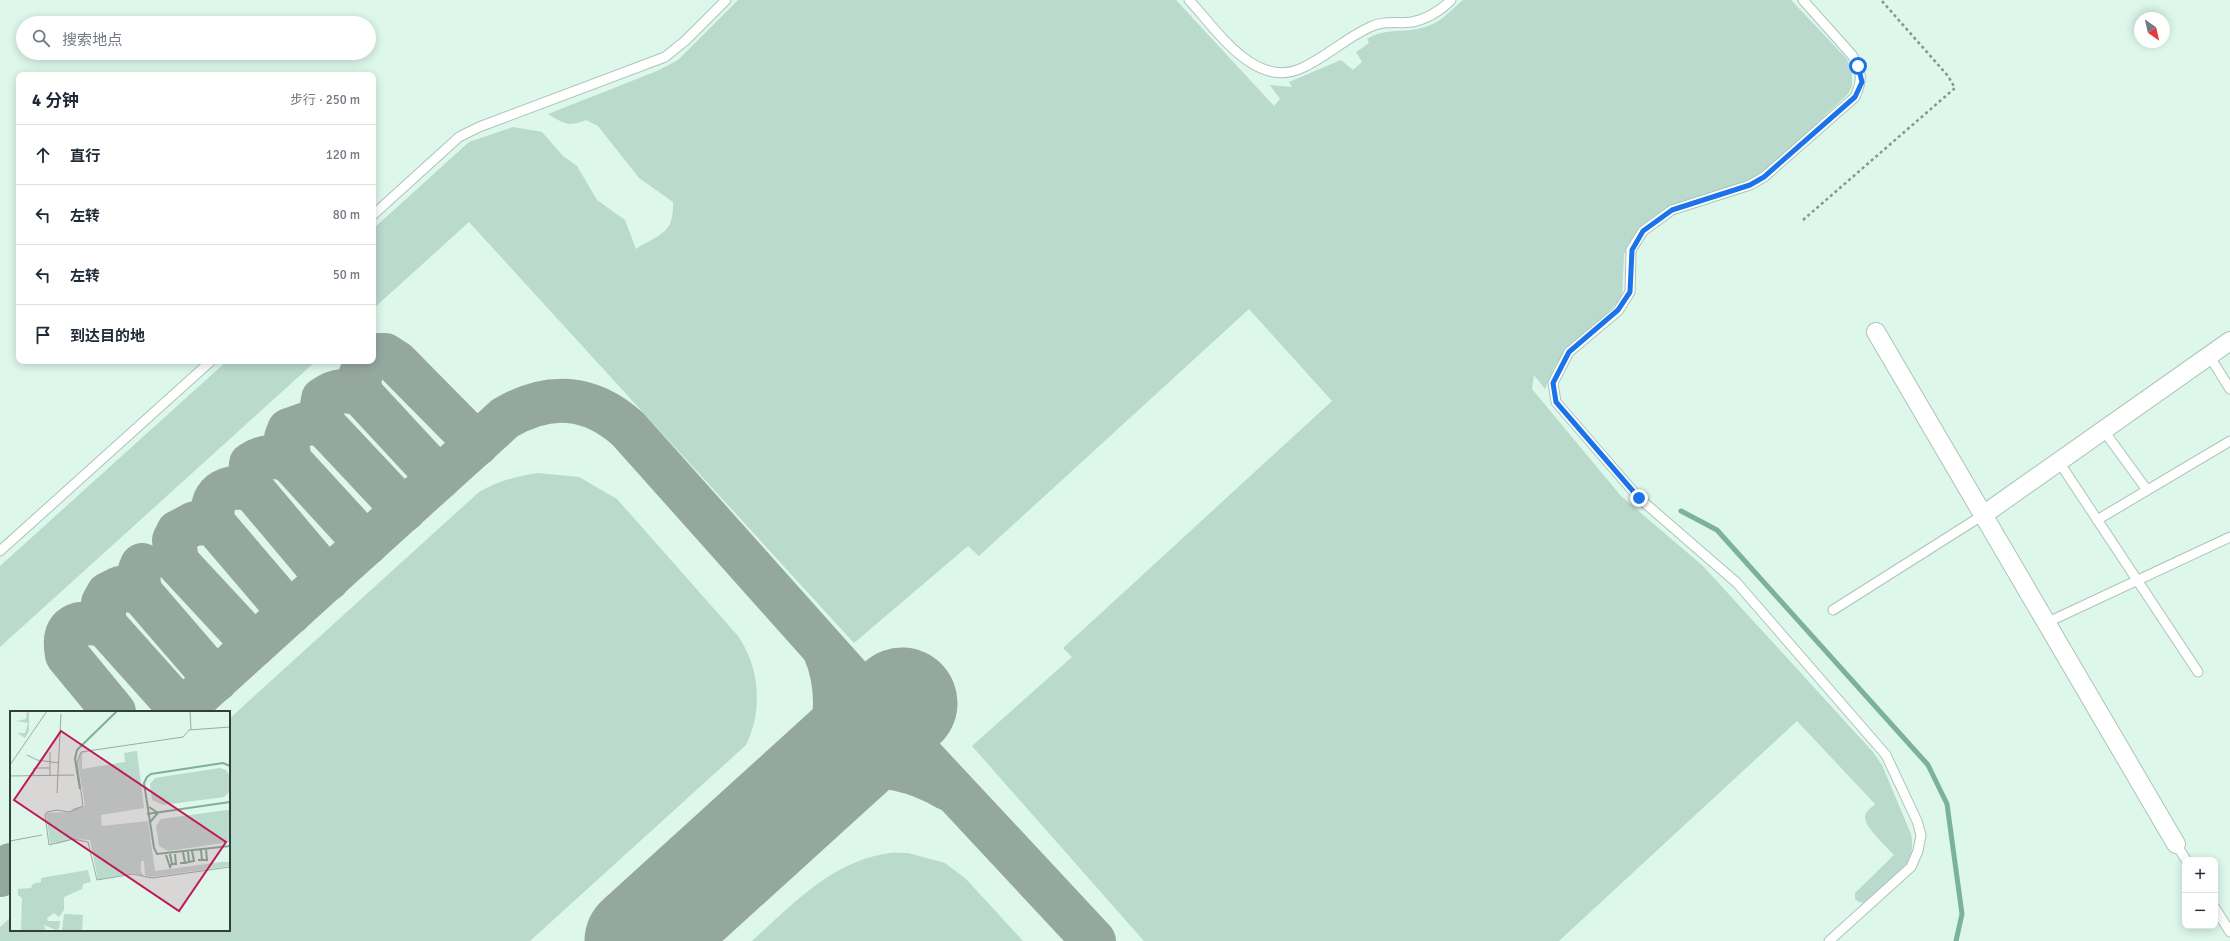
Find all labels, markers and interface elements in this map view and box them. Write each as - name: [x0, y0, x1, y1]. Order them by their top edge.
- north arrow: [2134, 12, 2170, 48]
- search box: [16, 16, 376, 60]
- icon: search: [30, 27, 52, 49]
- text: 搜索地点: [62, 31, 122, 49]
- route start: [1849, 57, 1867, 75]
- text: 4 分钟: [32, 90, 79, 111]
- text: 步行 · 250 m: [290, 92, 360, 108]
- icon: ahead: [32, 144, 54, 166]
- text: 直行: [70, 147, 100, 165]
- text: 120 m: [326, 147, 360, 163]
- icon: left: [32, 204, 54, 226]
- text: 左转: [70, 207, 100, 225]
- text: 80 m: [333, 207, 360, 223]
- icon: left: [32, 264, 54, 286]
- text: 左转: [70, 267, 100, 285]
- text: 50 m: [333, 267, 360, 283]
- icon: arrive: [32, 324, 54, 346]
- text: 到达目的地: [70, 327, 145, 345]
- route end: [1630, 489, 1648, 507]
- inset map: [10, 711, 230, 931]
- map controls: [2182, 857, 2218, 929]
- button: +: [2182, 857, 2218, 893]
- button: −: [2182, 893, 2218, 929]

